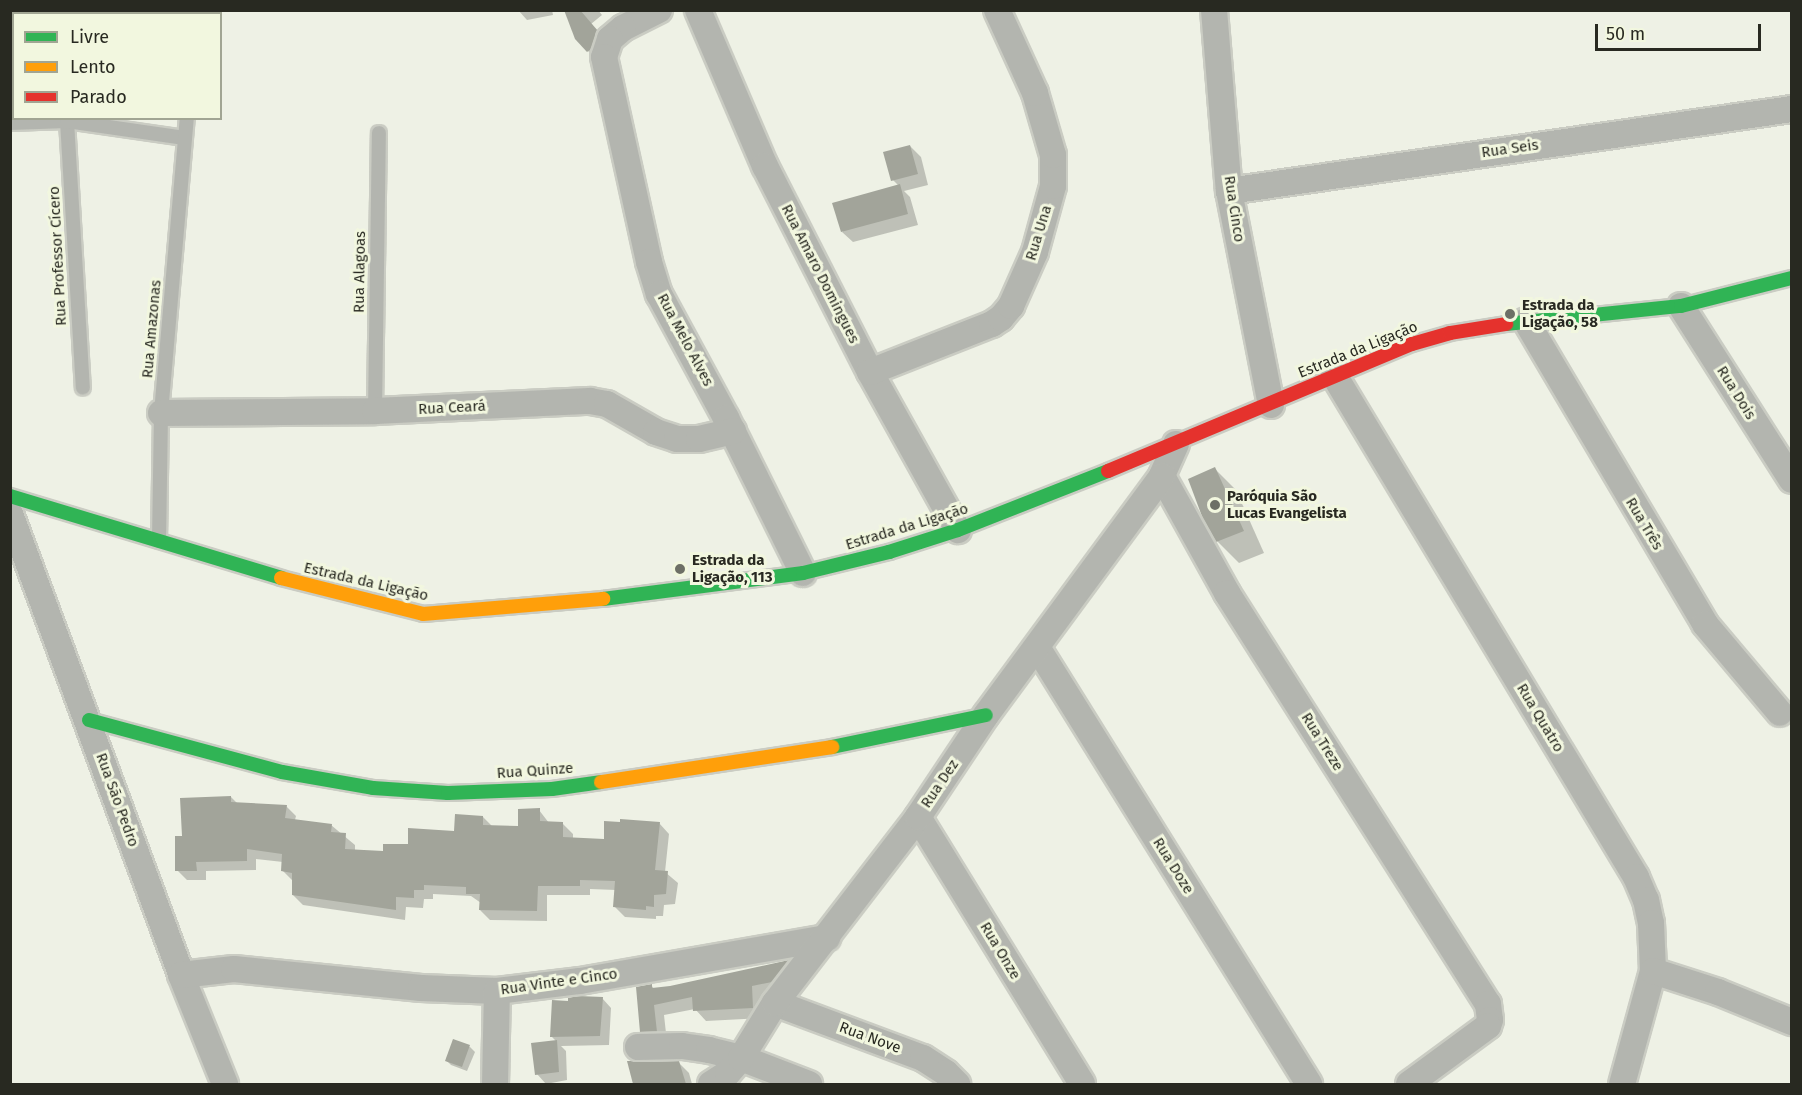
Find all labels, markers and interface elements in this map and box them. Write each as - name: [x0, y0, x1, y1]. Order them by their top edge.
- legend: [12, 12, 222, 120]
- scale bar: [1598, 12, 1764, 50]
- text: 50 m: [1606, 23, 1645, 45]
- text: Livre: [70, 26, 109, 48]
- text: Lento: [70, 56, 116, 78]
- text: Parado: [70, 86, 127, 108]
- street label: Rua Seis: [1480, 136, 1540, 162]
- street label: Rua Cinco: [1220, 175, 1248, 243]
- street label: Rua Professor Cícero: [45, 186, 71, 326]
- street label: Rua Amaro Domingues: [777, 202, 863, 346]
- street label: Rua Una: [1022, 203, 1056, 263]
- street label: Rua Alagoas: [350, 231, 370, 313]
- street label: Rua Amazonas: [139, 279, 165, 379]
- street label: Rua Melo Alves: [653, 291, 717, 389]
- place label: Estrada da Ligação, 58: [1522, 296, 1598, 331]
- marker: Estrada da Ligação, 58: [1503, 307, 1517, 321]
- street label: Estrada da Ligação: [1296, 318, 1420, 382]
- street label: Rua Dois: [1713, 363, 1759, 423]
- street label: Rua Ceará: [418, 397, 486, 419]
- place label: Paróquia São Lucas Evangelista: [1227, 487, 1347, 522]
- street label: Rua Três: [1621, 495, 1667, 553]
- marker: Paróquia São Lucas Evangelista: [1208, 498, 1222, 512]
- street label: Estrada da Ligação: [843, 500, 971, 554]
- place label: Estrada da Ligação, 113: [692, 551, 773, 586]
- street label: Estrada da Ligação: [302, 559, 430, 605]
- marker: Estrada da Ligação, 113: [673, 562, 687, 576]
- street label: Rua Quatro: [1513, 680, 1567, 756]
- street label: Rua Treze: [1297, 710, 1347, 774]
- street label: Rua São Pedro: [92, 751, 142, 849]
- street label: Rua Dez: [917, 756, 963, 812]
- street label: Rua Quinze: [496, 759, 574, 783]
- street label: Rua Doze: [1149, 835, 1197, 897]
- street label: Rua Onze: [976, 919, 1024, 983]
- street label: Rua Vinte e Cinco: [499, 965, 619, 999]
- street label: Rua Nove: [837, 1019, 903, 1057]

